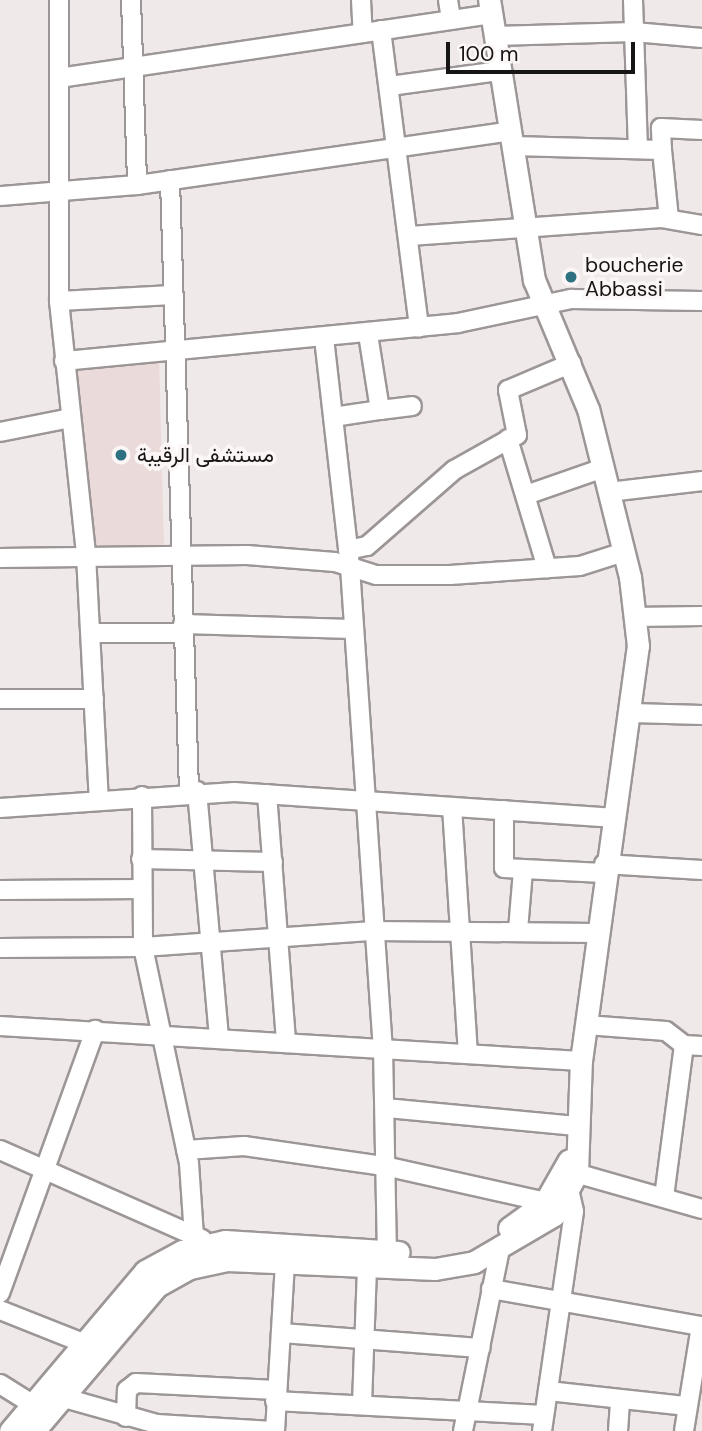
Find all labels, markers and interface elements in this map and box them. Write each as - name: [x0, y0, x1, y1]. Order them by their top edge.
- scale bar: [450, 28, 639, 72]
- text: 100 m: [459, 40, 519, 68]
- place label: boucherie Abbassi: [585, 252, 683, 302]
- marker: boucherie Abbassi: [563, 269, 579, 285]
- place label: مستشفى الرقيبة: [137, 442, 274, 468]
- marker: مستشفى الرقيبة: [111, 445, 131, 465]

